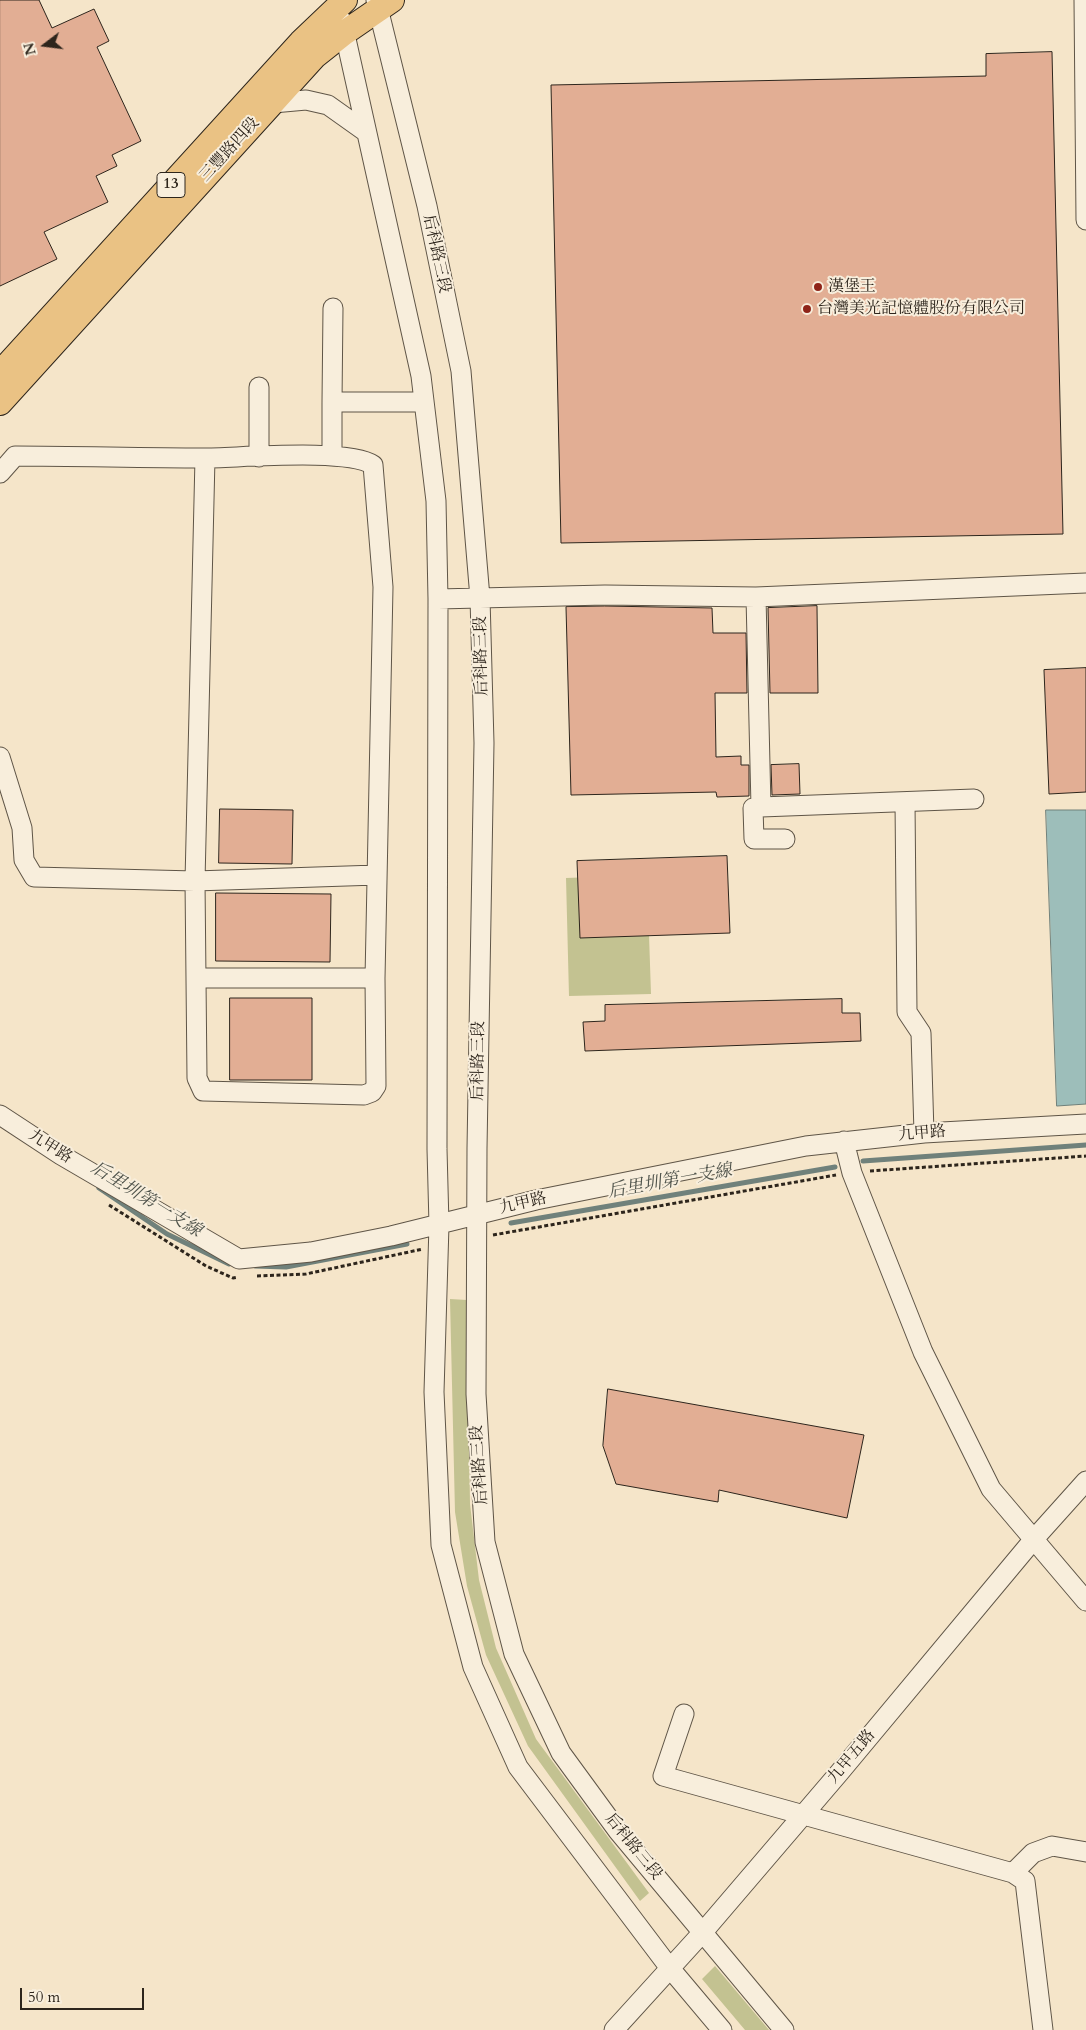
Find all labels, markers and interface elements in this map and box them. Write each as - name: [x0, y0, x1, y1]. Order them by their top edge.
- north arrow: [20, 20, 70, 70]
- text: N: [19, 41, 41, 57]
- street label: 三豐路四段: [196, 114, 264, 186]
- road number: 13: [157, 172, 185, 198]
- street label: 后科路三段: [418, 213, 454, 295]
- place label: 漢堡王: [828, 277, 876, 297]
- marker: 漢堡王: [812, 281, 824, 293]
- place label: 台灣美光記憶體股份有限公司: [817, 299, 1025, 319]
- marker: 台灣美光記憶體股份有限公司: [801, 303, 813, 315]
- street label: 后科路三段: [472, 616, 492, 696]
- street label: 后科路三段: [469, 1021, 489, 1101]
- street label: 九甲路: [897, 1122, 947, 1146]
- street label: 九甲路: [25, 1126, 75, 1168]
- water label: 后里圳第一支線: [87, 1157, 205, 1243]
- water label: 后里圳第一支線: [606, 1160, 734, 1204]
- street label: 九甲路: [497, 1189, 549, 1219]
- street label: 后科路三段: [468, 1424, 492, 1506]
- street label: 九甲五路: [824, 1726, 880, 1788]
- street label: 后科路三段: [600, 1810, 666, 1884]
- scale bar: [22, 1978, 146, 2010]
- text: 50 m: [28, 1987, 60, 2007]

